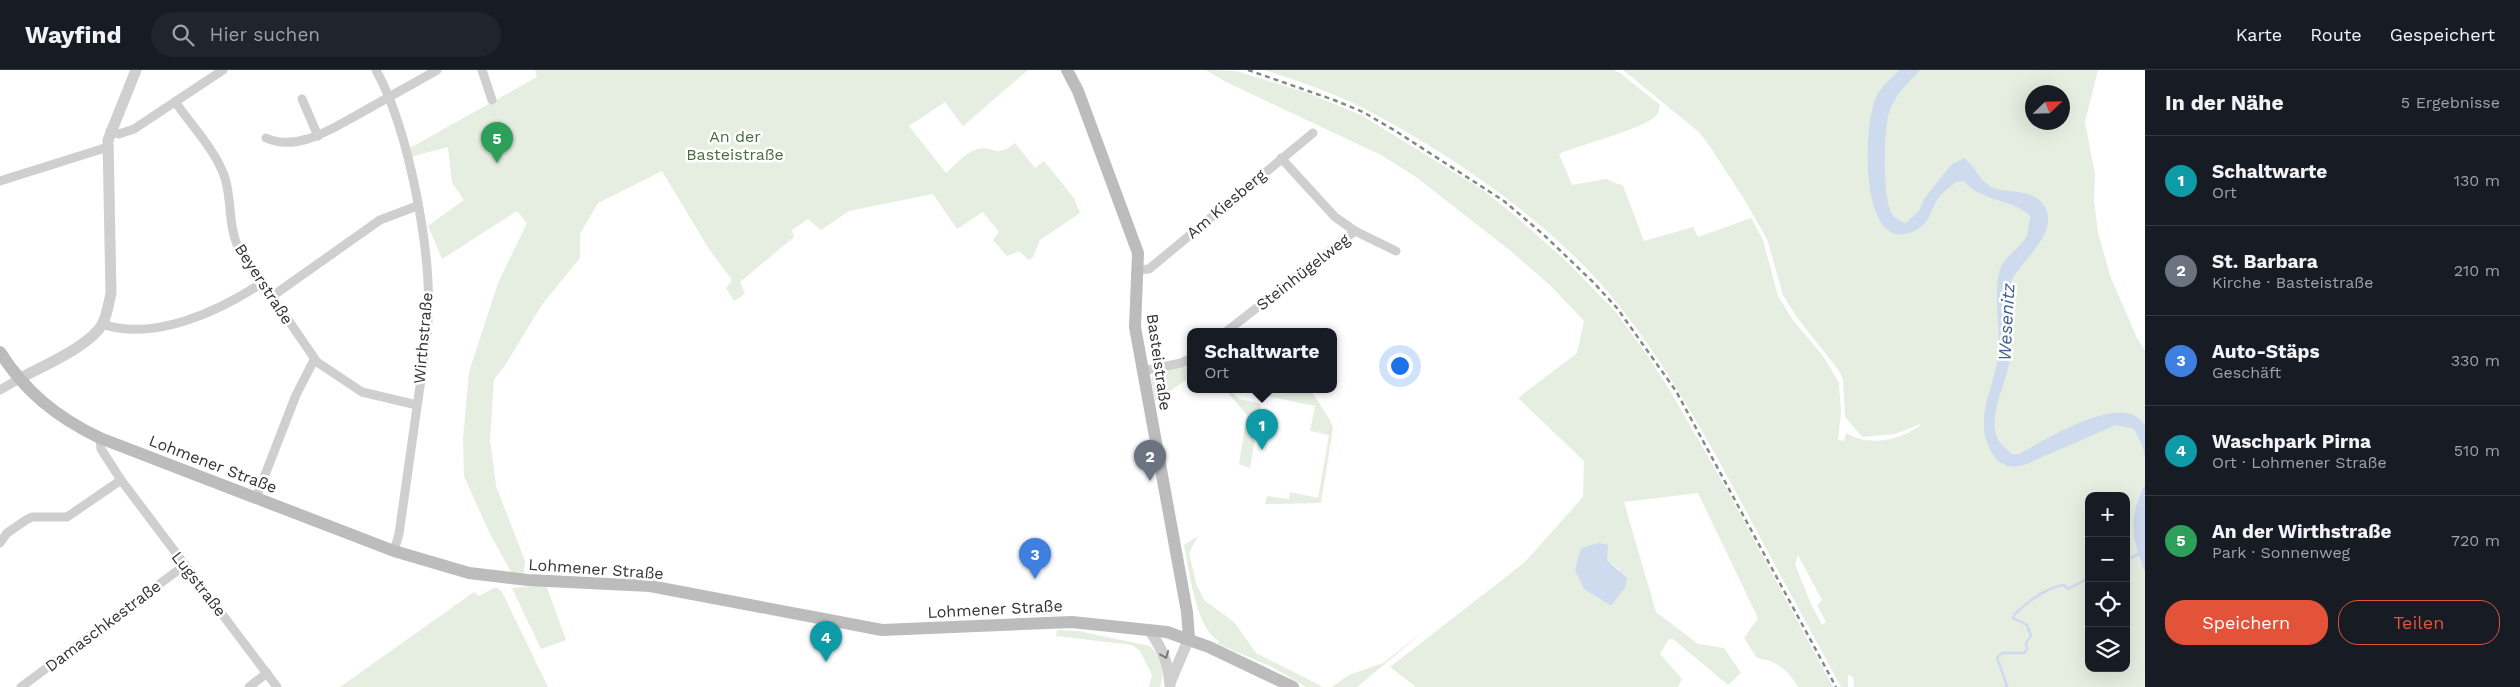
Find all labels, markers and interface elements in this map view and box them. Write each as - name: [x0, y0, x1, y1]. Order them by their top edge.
- search box: [151, 12, 501, 57]
- text: Wayfind: [25, 21, 121, 49]
- icon: search: [169, 21, 197, 49]
- text: Hier suchen: [209, 23, 320, 46]
- text: Karte: [2236, 24, 2282, 45]
- text: Route: [2310, 24, 2362, 45]
- text: Gespeichert: [2390, 24, 2495, 45]
- north arrow: [2025, 85, 2070, 130]
- text: In der Nähe: [2165, 90, 2284, 115]
- text: 5 Ergebnisse: [2401, 93, 2500, 112]
- pin: 5: [481, 122, 513, 163]
- park label: An der Basteistraße: [686, 127, 784, 164]
- text: Schaltwarte: [2212, 160, 2327, 183]
- street label: Am Kiesberg: [1183, 165, 1270, 243]
- text: 1: [2178, 171, 2184, 190]
- text: 130 m: [2454, 171, 2500, 190]
- text: Ort: [2212, 183, 2237, 202]
- street label: Steinhügelweg: [1252, 229, 1354, 314]
- street label: Beyerstraße: [231, 240, 297, 328]
- text: St. Barbara: [2212, 250, 2318, 273]
- text: 2: [2176, 261, 2186, 280]
- text: 210 m: [2454, 261, 2500, 280]
- text: Kirche · Basteistraße: [2212, 273, 2373, 292]
- water label: Wesenitz: [1993, 282, 2019, 361]
- street label: Wirthstraße: [410, 291, 436, 385]
- street label: Basteistraße: [1143, 312, 1175, 412]
- popup: [1187, 328, 1337, 393]
- text: Schaltwarte: [1204, 340, 1320, 363]
- text: Auto-Stäps: [2212, 340, 2320, 363]
- text: 3: [2176, 351, 2186, 370]
- text: 330 m: [2451, 351, 2500, 370]
- your location: [1387, 353, 1413, 379]
- text: Ort: [1204, 363, 1229, 382]
- text: Geschäft: [2212, 363, 2281, 382]
- pin: 1: [1246, 409, 1278, 450]
- text: Waschpark Pirna: [2212, 430, 2371, 453]
- street label: Lohmener Straße: [146, 431, 280, 497]
- pin: 2: [1134, 440, 1166, 481]
- text: 4: [2176, 441, 2186, 460]
- text: 510 m: [2454, 441, 2500, 460]
- text: Ort · Lohmener Straße: [2212, 453, 2387, 472]
- map controls: [2085, 492, 2130, 672]
- button: +: [2085, 492, 2130, 537]
- text: An der Wirthstraße: [2212, 520, 2391, 543]
- text: 5: [2176, 531, 2186, 550]
- text: 720 m: [2451, 531, 2500, 550]
- button: −: [2085, 537, 2130, 582]
- pin: 3: [1019, 538, 1051, 579]
- text: Park · Sonnenweg: [2212, 543, 2350, 562]
- street label: Lugstraße: [168, 548, 230, 620]
- street label: Lohmener Straße: [528, 555, 664, 583]
- street label: Damaschkestraße: [41, 576, 165, 676]
- button: locate: [2085, 582, 2130, 627]
- street label: Lohmener Straße: [927, 596, 1063, 622]
- button: Speichern: [2165, 600, 2328, 645]
- button: Teilen: [2338, 600, 2500, 645]
- pin: 4: [810, 621, 842, 662]
- button: layers: [2085, 627, 2130, 672]
- one-way arrow: [1158, 650, 1169, 659]

